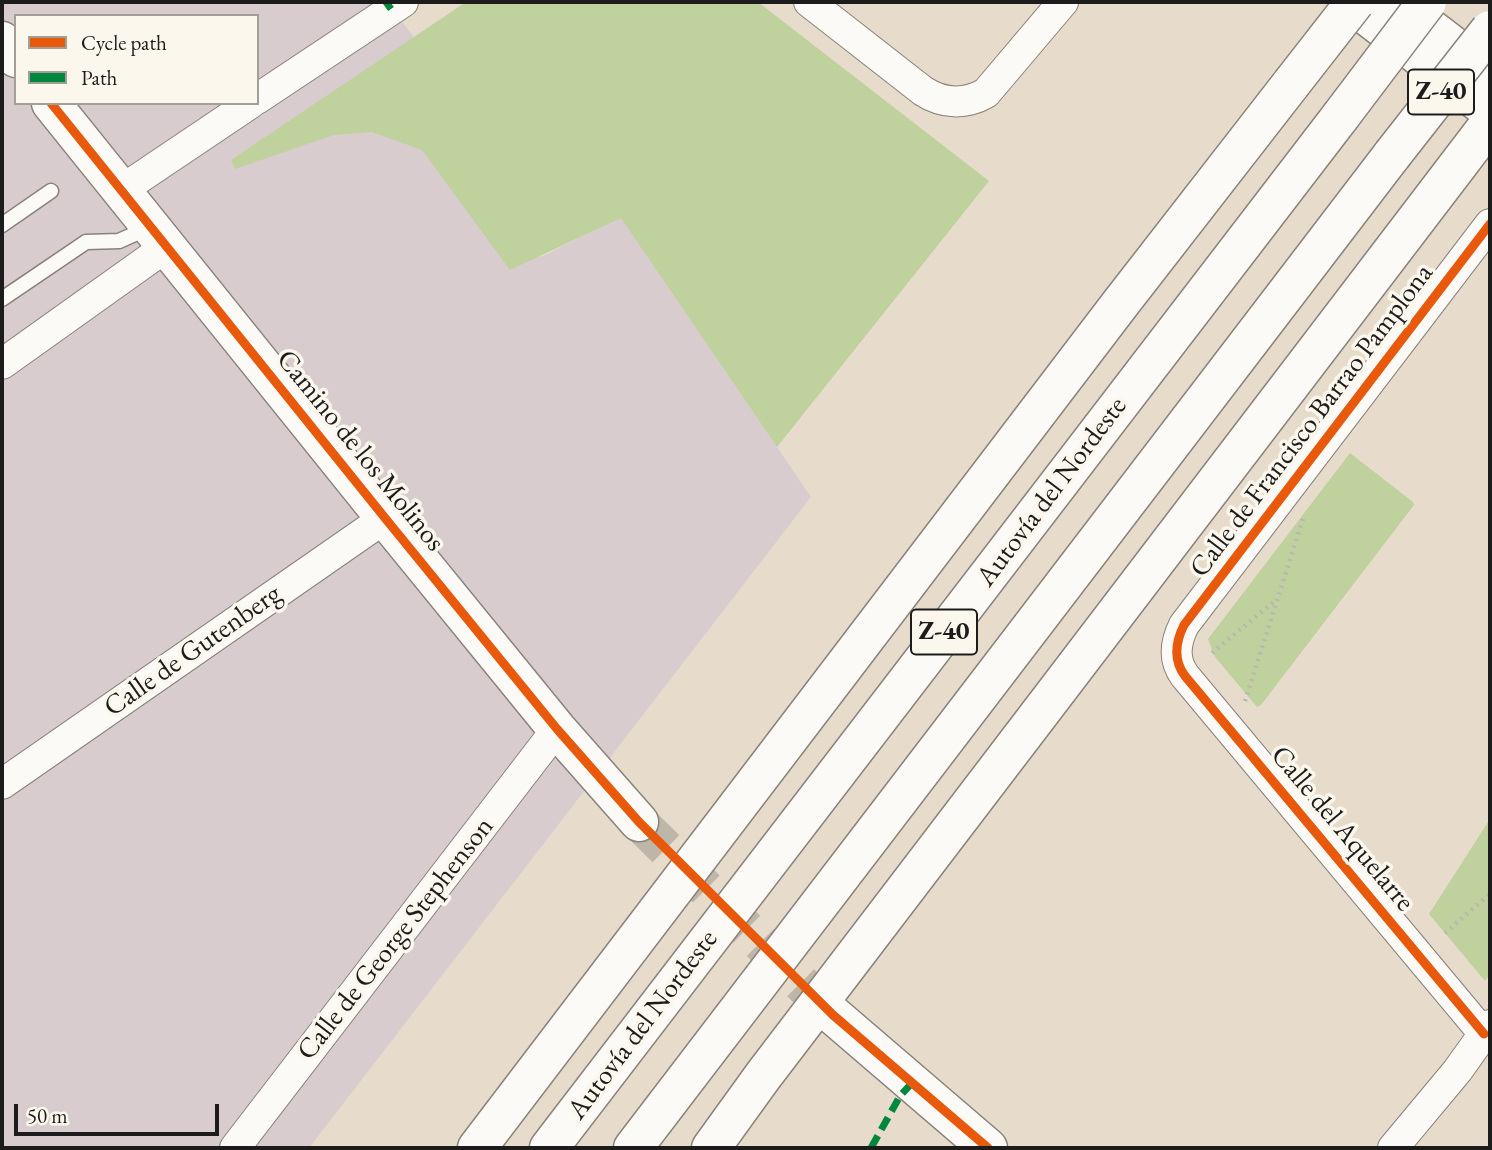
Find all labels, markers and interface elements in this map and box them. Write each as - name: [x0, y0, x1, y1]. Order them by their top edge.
- legend: [14, 14, 259, 105]
- text: Cycle path: [81, 29, 167, 56]
- text: Path: [81, 64, 117, 91]
- road number: Z-40: [1408, 69, 1474, 114]
- street label: Calle de Francisco Barrao Pamplona: [1183, 258, 1441, 584]
- street label: Camino de los Molinos: [269, 344, 451, 558]
- street label: Autovía del Nordeste: [970, 390, 1134, 594]
- street label: Calle de Gutenberg: [98, 578, 288, 724]
- road number: Z-40: [911, 610, 977, 654]
- street label: Calle del Aquelarre: [1263, 739, 1421, 919]
- street label: Calle de George Stephenson: [291, 811, 501, 1067]
- street label: Autovía del Nordeste: [561, 923, 725, 1127]
- scale bar: [18, 1090, 222, 1134]
- text: 50 m: [27, 1102, 68, 1129]

